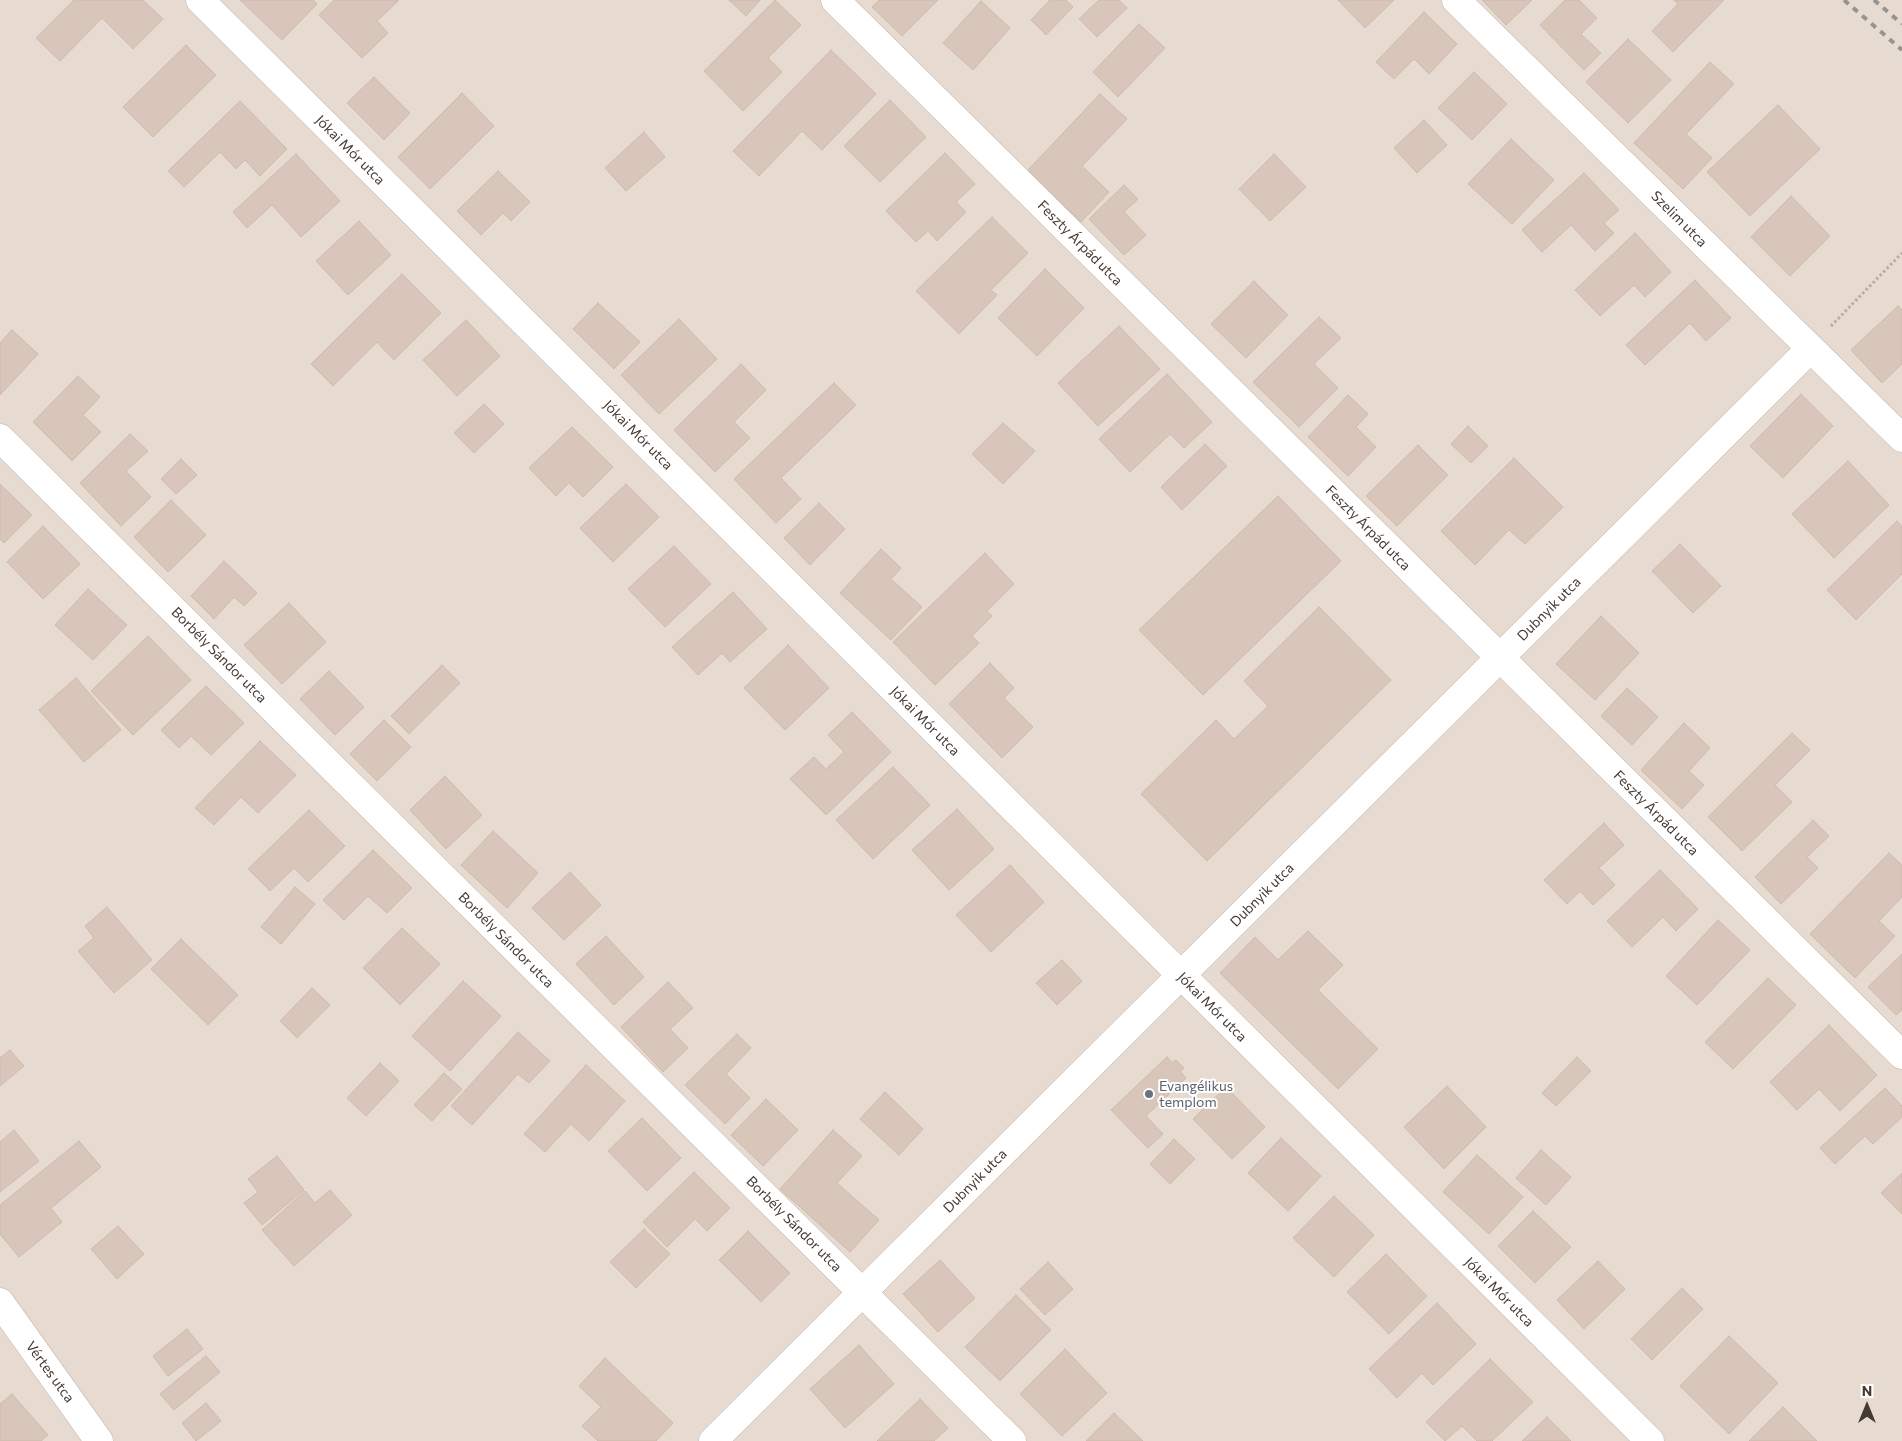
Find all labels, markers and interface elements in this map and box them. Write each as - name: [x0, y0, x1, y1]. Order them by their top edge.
- street label: Jókai Mór utca: [312, 112, 388, 188]
- street label: Szelim utca: [1648, 188, 1710, 250]
- street label: Feszty Árpád utca: [1034, 197, 1126, 289]
- street label: Jókai Mór utca: [600, 397, 676, 473]
- street label: Feszty Árpád utca: [1322, 482, 1414, 574]
- street label: Dubnyik utca: [1514, 574, 1584, 644]
- street label: Borbély Sándor utca: [168, 604, 270, 706]
- street label: Jókai Mór utca: [887, 683, 963, 759]
- street label: Feszty Árpád utca: [1610, 767, 1702, 859]
- street label: Dubnyik utca: [1227, 860, 1297, 930]
- street label: Borbély Sándor utca: [455, 889, 557, 991]
- street label: Jókai Mór utca: [1174, 969, 1250, 1045]
- place label: Evangélikus templom: [1159, 1078, 1233, 1110]
- marker: Evangélikus templom: [1143, 1088, 1155, 1100]
- street label: Dubnyik utca: [940, 1146, 1010, 1216]
- street label: Borbély Sándor utca: [743, 1173, 845, 1275]
- street label: Jókai Mór utca: [1461, 1254, 1537, 1330]
- street label: Vértes utca: [22, 1338, 78, 1406]
- north arrow: [1842, 1381, 1892, 1431]
- text: N: [1862, 1382, 1872, 1399]

